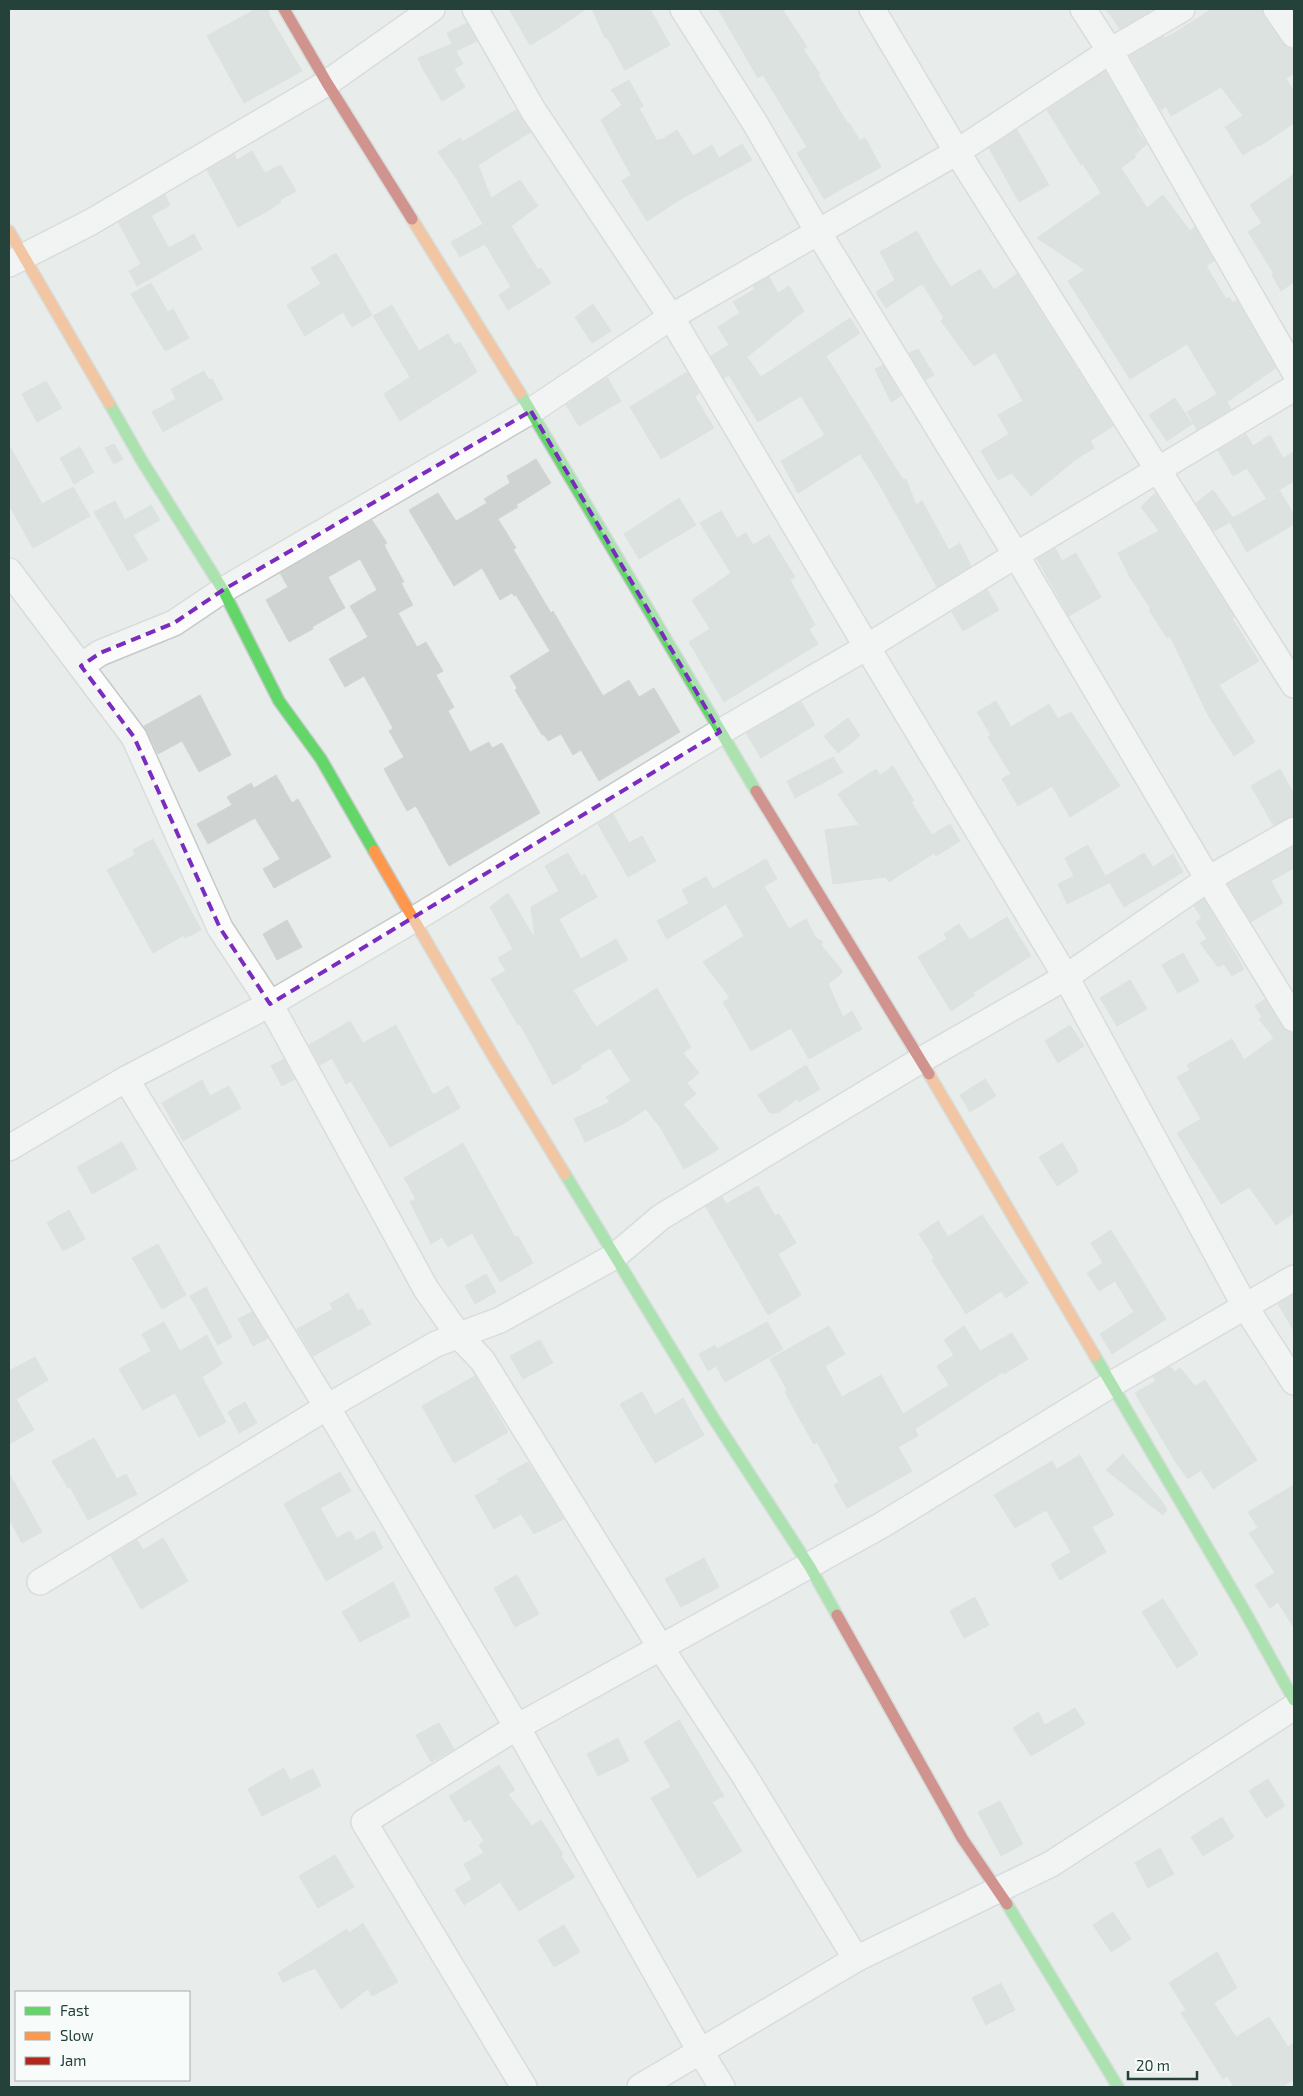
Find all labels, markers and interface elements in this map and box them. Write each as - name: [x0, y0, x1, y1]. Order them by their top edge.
- legend: [15, 1991, 190, 2081]
- text: Fast: [60, 2001, 90, 2019]
- text: Slow: [60, 2026, 94, 2044]
- scale bar: [1128, 2048, 1197, 2080]
- text: Jam: [60, 2051, 86, 2069]
- text: 20 m: [1136, 2056, 1170, 2074]

